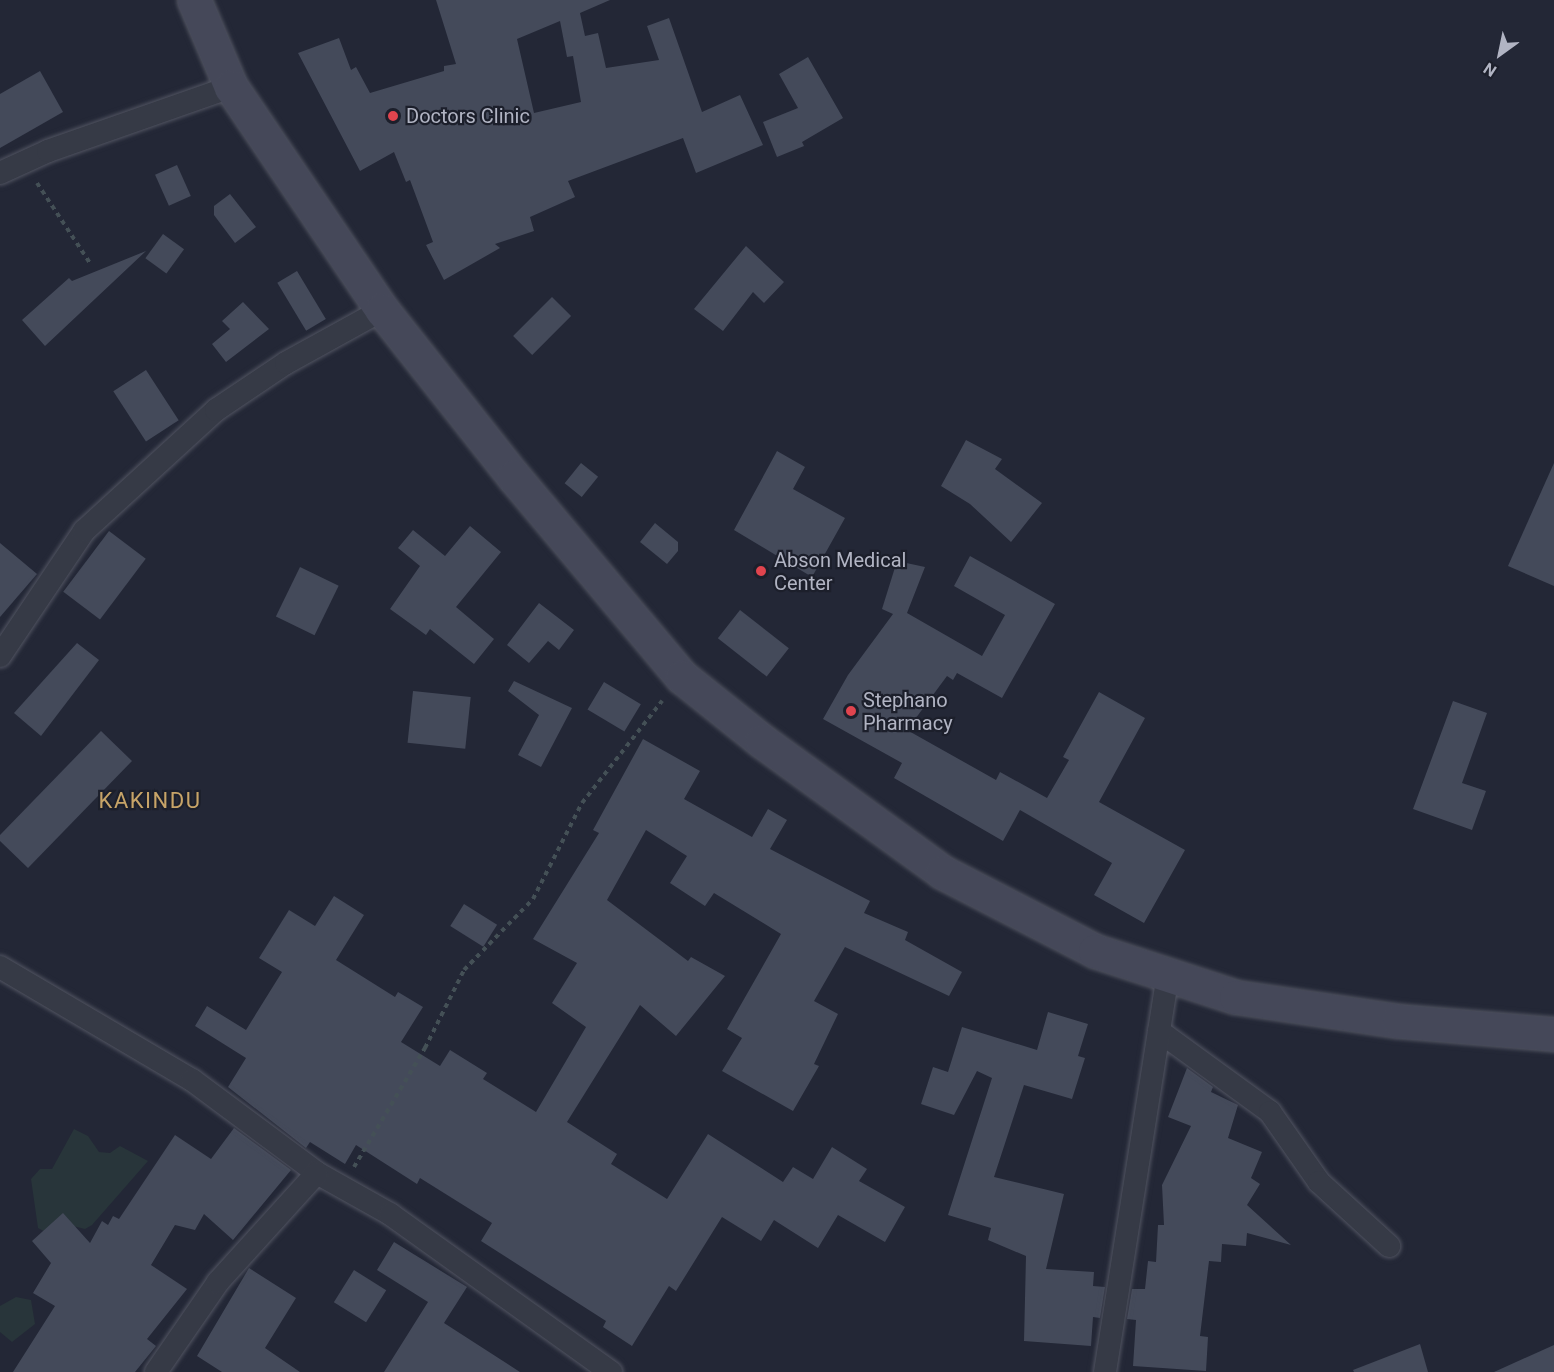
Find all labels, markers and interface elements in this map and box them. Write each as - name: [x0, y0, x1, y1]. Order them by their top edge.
- north arrow: [1470, 24, 1530, 84]
- text: N: [1480, 58, 1500, 81]
- place label: Doctors Clinic: [406, 104, 530, 128]
- marker: Doctors Clinic: [384, 107, 402, 125]
- place label: Abson Medical Center: [774, 548, 906, 595]
- marker: Abson Medical Center: [752, 562, 770, 580]
- place label: Stephano Pharmacy: [863, 688, 953, 735]
- marker: Stephano Pharmacy: [844, 704, 858, 718]
- district label: KAKINDU: [99, 788, 201, 814]

